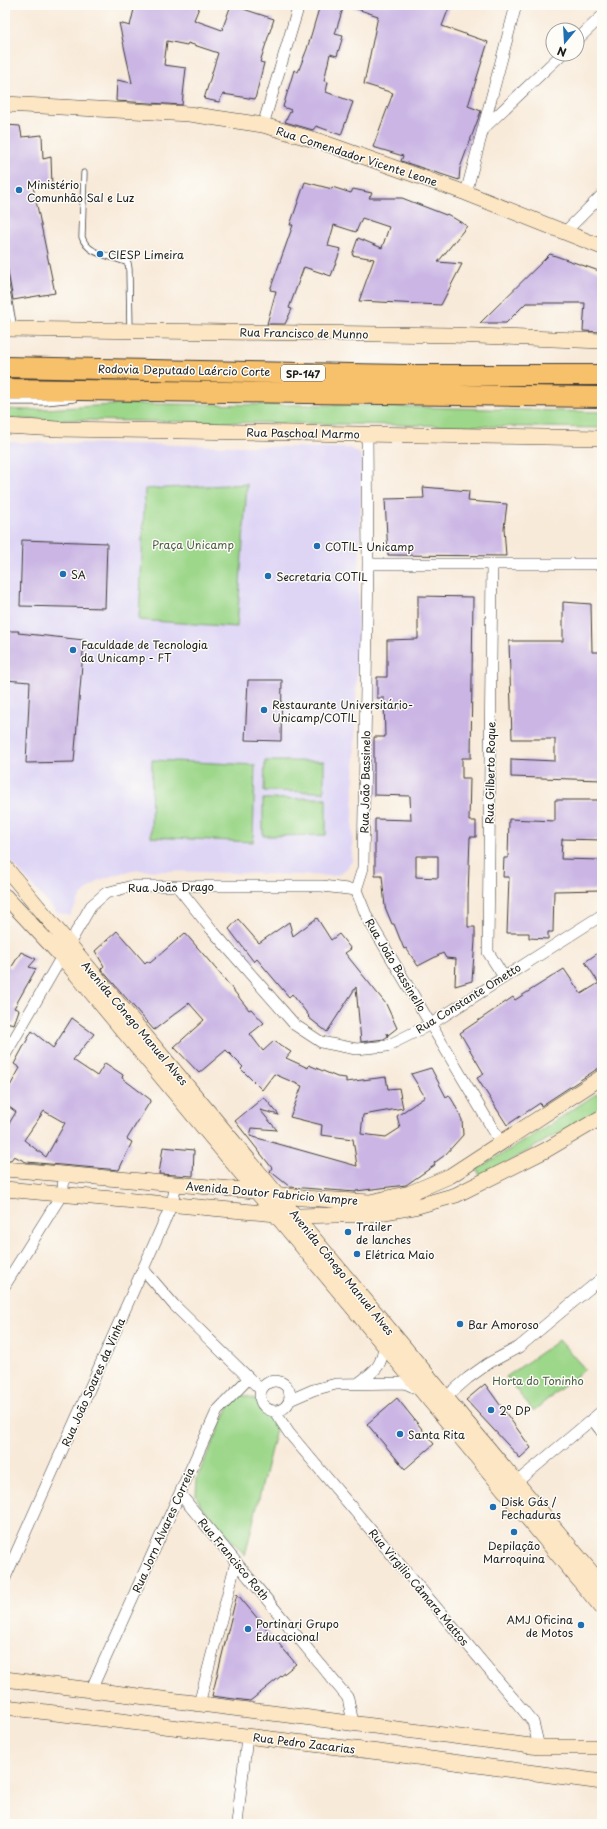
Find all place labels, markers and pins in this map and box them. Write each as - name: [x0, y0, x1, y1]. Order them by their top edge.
- place label: Ministério Comunhão Sal e Luz: [27, 176, 134, 206]
- marker: Ministério Comunhão Sal e Luz: [14, 185, 24, 195]
- place label: CIESP Limeira: [108, 246, 184, 263]
- marker: CIESP Limeira: [95, 249, 105, 259]
- place label: COTIL- Unicamp: [325, 538, 414, 555]
- marker: COTIL- Unicamp: [312, 541, 322, 551]
- place label: SA: [71, 566, 86, 583]
- place label: Secretaria COTIL: [276, 568, 368, 585]
- marker: SA: [58, 569, 68, 579]
- marker: Secretaria COTIL: [263, 571, 273, 581]
- place label: Faculdade de Tecnologia da Unicamp - FT: [81, 636, 208, 666]
- marker: Faculdade de Tecnologia da Unicamp - FT: [68, 645, 78, 655]
- place label: Restaurante Universitário- Unicamp/COTIL: [272, 696, 413, 726]
- marker: Restaurante Universitário- Unicamp/COTIL: [259, 705, 269, 715]
- place label: Trailer de lanches: [356, 1218, 411, 1248]
- marker: Trailer de lanches: [343, 1227, 353, 1237]
- place label: Elétrica Maio: [365, 1246, 434, 1263]
- marker: Elétrica Maio: [352, 1249, 362, 1259]
- place label: Bar Amoroso: [468, 1316, 539, 1333]
- marker: Bar Amoroso: [455, 1319, 465, 1329]
- place label: 2º DP: [499, 1402, 531, 1419]
- marker: 2º DP: [486, 1405, 496, 1415]
- place label: Santa Rita: [408, 1426, 465, 1443]
- marker: Santa Rita: [395, 1429, 405, 1439]
- place label: Disk Gás / Fechaduras: [501, 1493, 561, 1523]
- marker: Disk Gás / Fechaduras: [488, 1502, 498, 1512]
- marker: Depilação Marroquina: [509, 1527, 519, 1537]
- place label: Depilação Marroquina: [483, 1537, 545, 1567]
- place label: AMJ Oficina de Motos: [506, 1611, 573, 1641]
- place label: Portinari Grupo Educacional: [256, 1615, 339, 1645]
- marker: AMJ Oficina de Motos: [576, 1620, 586, 1630]
- marker: Portinari Grupo Educacional: [243, 1624, 253, 1634]

